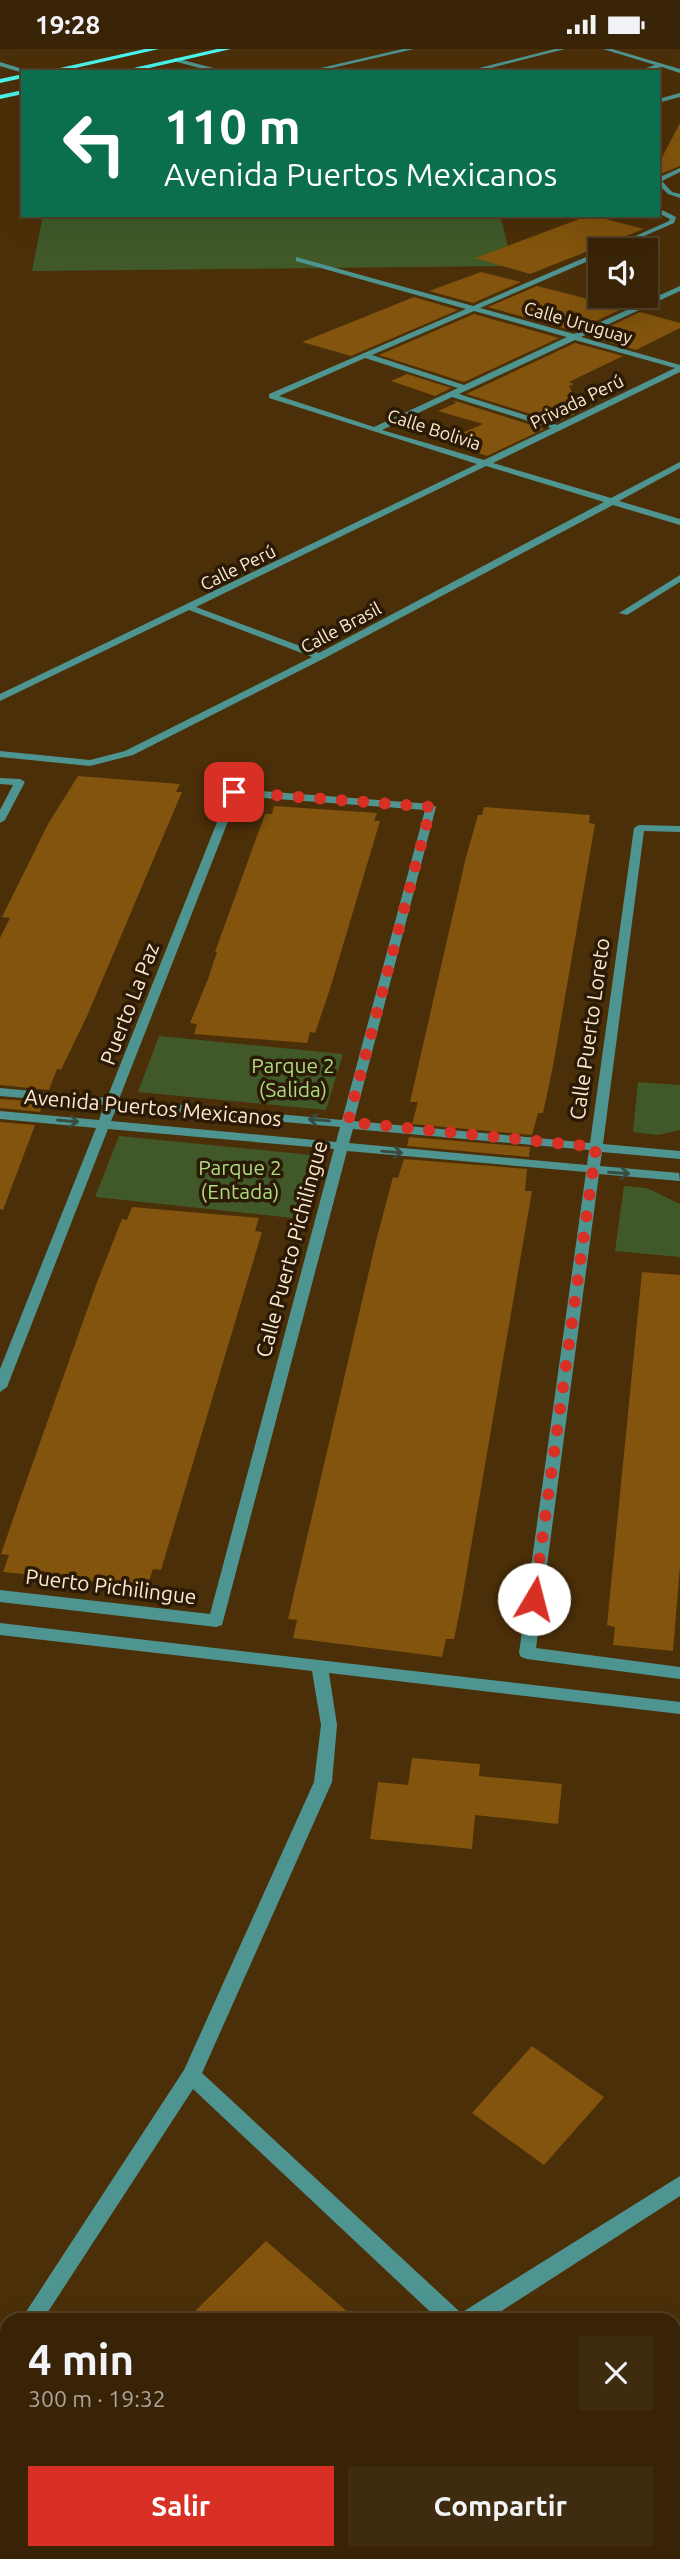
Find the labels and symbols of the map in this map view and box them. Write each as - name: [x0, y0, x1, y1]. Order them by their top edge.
- street label: Calle Uruguay: [522, 297, 635, 347]
- street label: Privada Perú: [527, 370, 626, 432]
- street label: Calle Bolivia: [385, 405, 484, 454]
- street label: Calle Perú: [197, 540, 278, 594]
- street label: Calle Brasil: [297, 597, 384, 657]
- pin: [204, 762, 264, 822]
- street label: Calle Puerto Loreto: [564, 936, 614, 1121]
- street label: Puerto La Paz: [95, 939, 163, 1068]
- park label: Parque 2 (Salida): [251, 1053, 335, 1101]
- street label: Avenida Puertos Mexicanos: [23, 1084, 283, 1130]
- one-way arrow: [309, 1113, 331, 1126]
- one-way arrow: [56, 1115, 79, 1128]
- street label: Calle Puerto Pichilingue: [251, 1138, 332, 1360]
- one-way arrow: [380, 1145, 403, 1158]
- park label: Parque 2 (Entada): [198, 1155, 282, 1203]
- one-way arrow: [607, 1166, 630, 1179]
- position arrow: [497, 1562, 571, 1636]
- street label: Puerto Pichilingue: [24, 1564, 198, 1608]

